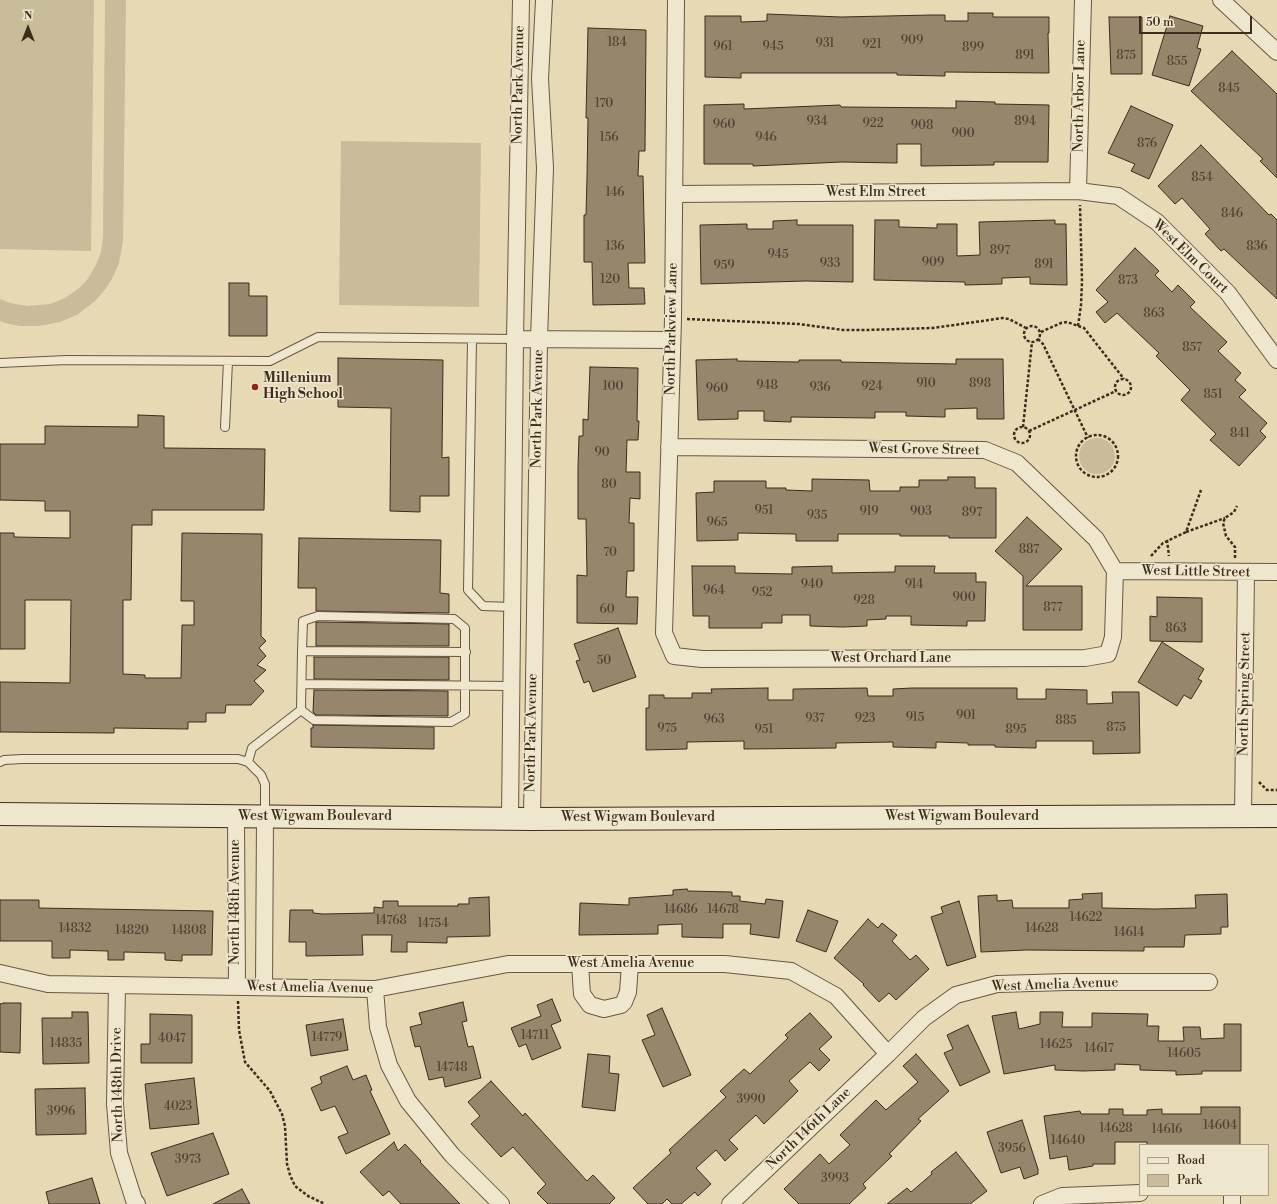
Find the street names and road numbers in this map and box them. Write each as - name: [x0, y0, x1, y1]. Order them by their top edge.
- street label: North Park Avenue: [510, 25, 528, 145]
- street label: North Arbor Lane: [1071, 39, 1089, 153]
- street label: West Elm Street: [826, 185, 926, 201]
- street label: West Elm Court: [1149, 217, 1231, 297]
- street label: North Parkview Lane: [662, 262, 682, 396]
- street label: North Park Avenue: [529, 349, 547, 469]
- street label: West Grove Street: [868, 441, 980, 459]
- street label: West Little Street: [1141, 563, 1251, 581]
- street label: North Spring Street: [1236, 632, 1254, 756]
- street label: West Orchard Lane: [831, 651, 951, 667]
- street label: North Park Avenue: [523, 673, 541, 793]
- street label: West Wigwam Boulevard: [238, 809, 392, 825]
- street label: West Wigwam Boulevard: [885, 809, 1039, 825]
- street label: West Wigwam Boulevard: [561, 810, 715, 826]
- street label: North 148th Avenue: [228, 839, 244, 965]
- street label: West Amelia Avenue: [568, 956, 694, 972]
- street label: West Amelia Avenue: [991, 974, 1119, 996]
- street label: West Amelia Avenue: [246, 978, 374, 998]
- street label: North 148th Drive: [109, 1027, 127, 1143]
- street label: North 146th Lane: [763, 1084, 855, 1174]

